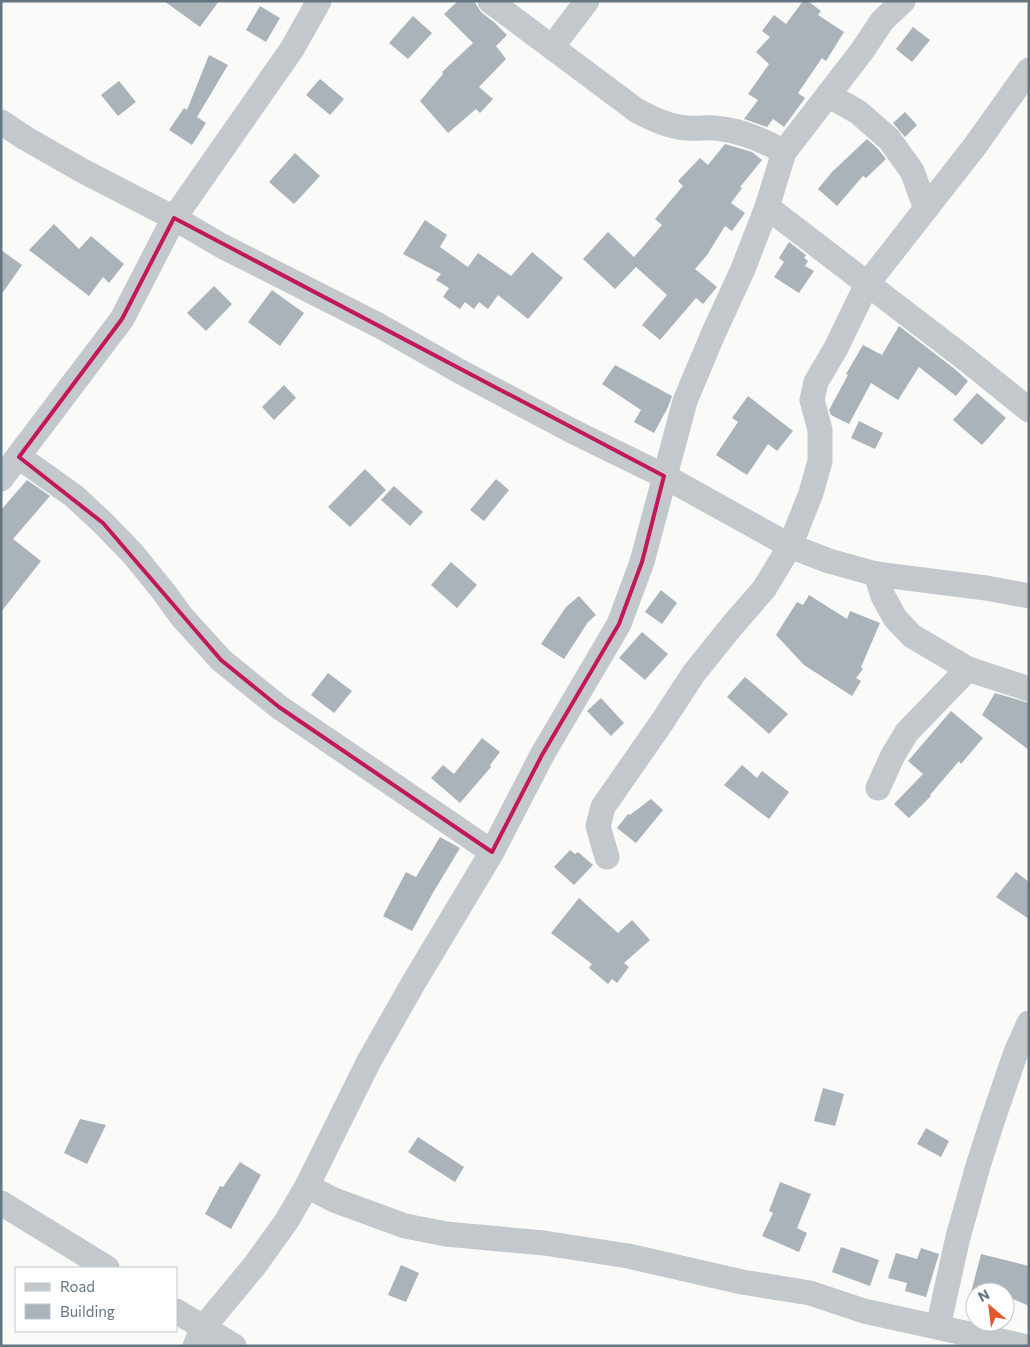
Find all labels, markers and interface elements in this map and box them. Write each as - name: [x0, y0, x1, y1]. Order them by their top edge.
- legend: [15, 1267, 178, 1332]
- text: Road: [60, 1277, 95, 1295]
- north arrow: [965, 1282, 1015, 1332]
- text: N: [975, 1285, 992, 1305]
- text: Building: [60, 1302, 115, 1320]

